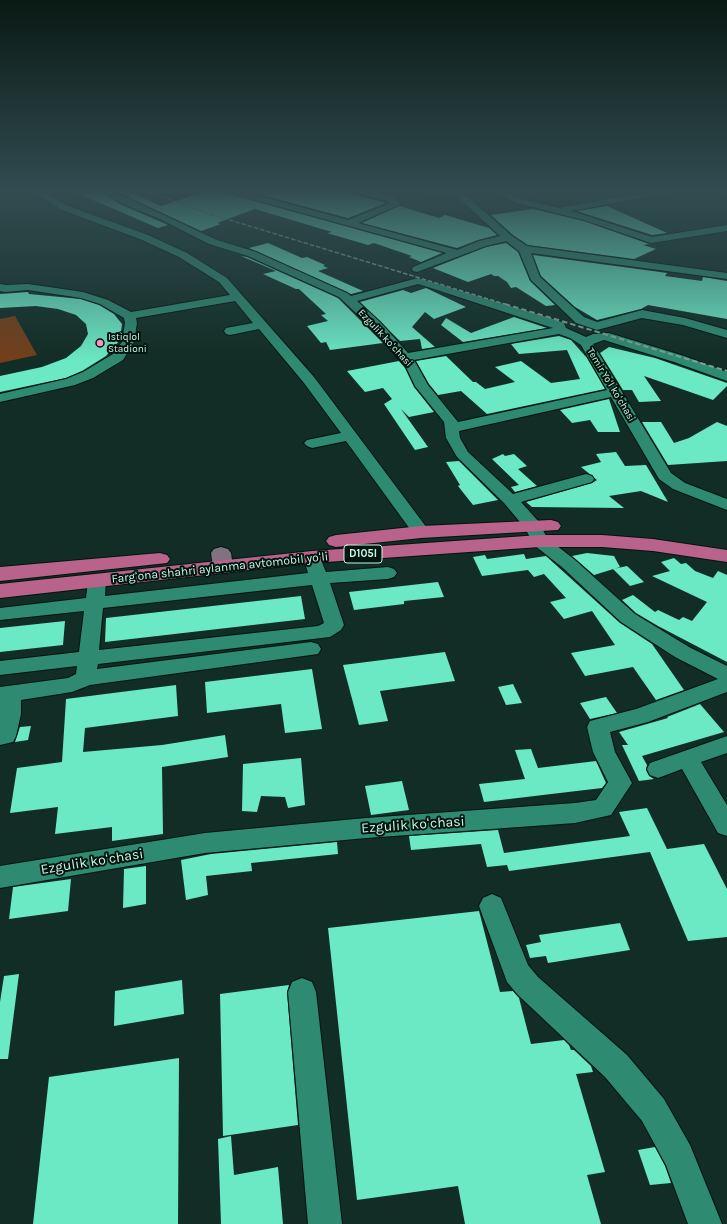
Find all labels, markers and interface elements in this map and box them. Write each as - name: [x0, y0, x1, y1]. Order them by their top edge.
- street label: Ezgulik koʻchasi: [355, 307, 415, 369]
- place label: Istiqlol Stadioni: [108, 331, 147, 354]
- marker: Istiqlol Stadioni: [95, 338, 105, 348]
- street label: Temir Yoʻl koʻchasi: [584, 346, 638, 424]
- road number: D105l: [344, 545, 382, 563]
- street label: Fargʻona shahri aylanma avtomobil yoʻli: [111, 549, 329, 587]
- street label: Ezgulik koʻchasi: [361, 813, 465, 837]
- street label: Ezgulik koʻchasi: [39, 846, 145, 878]

